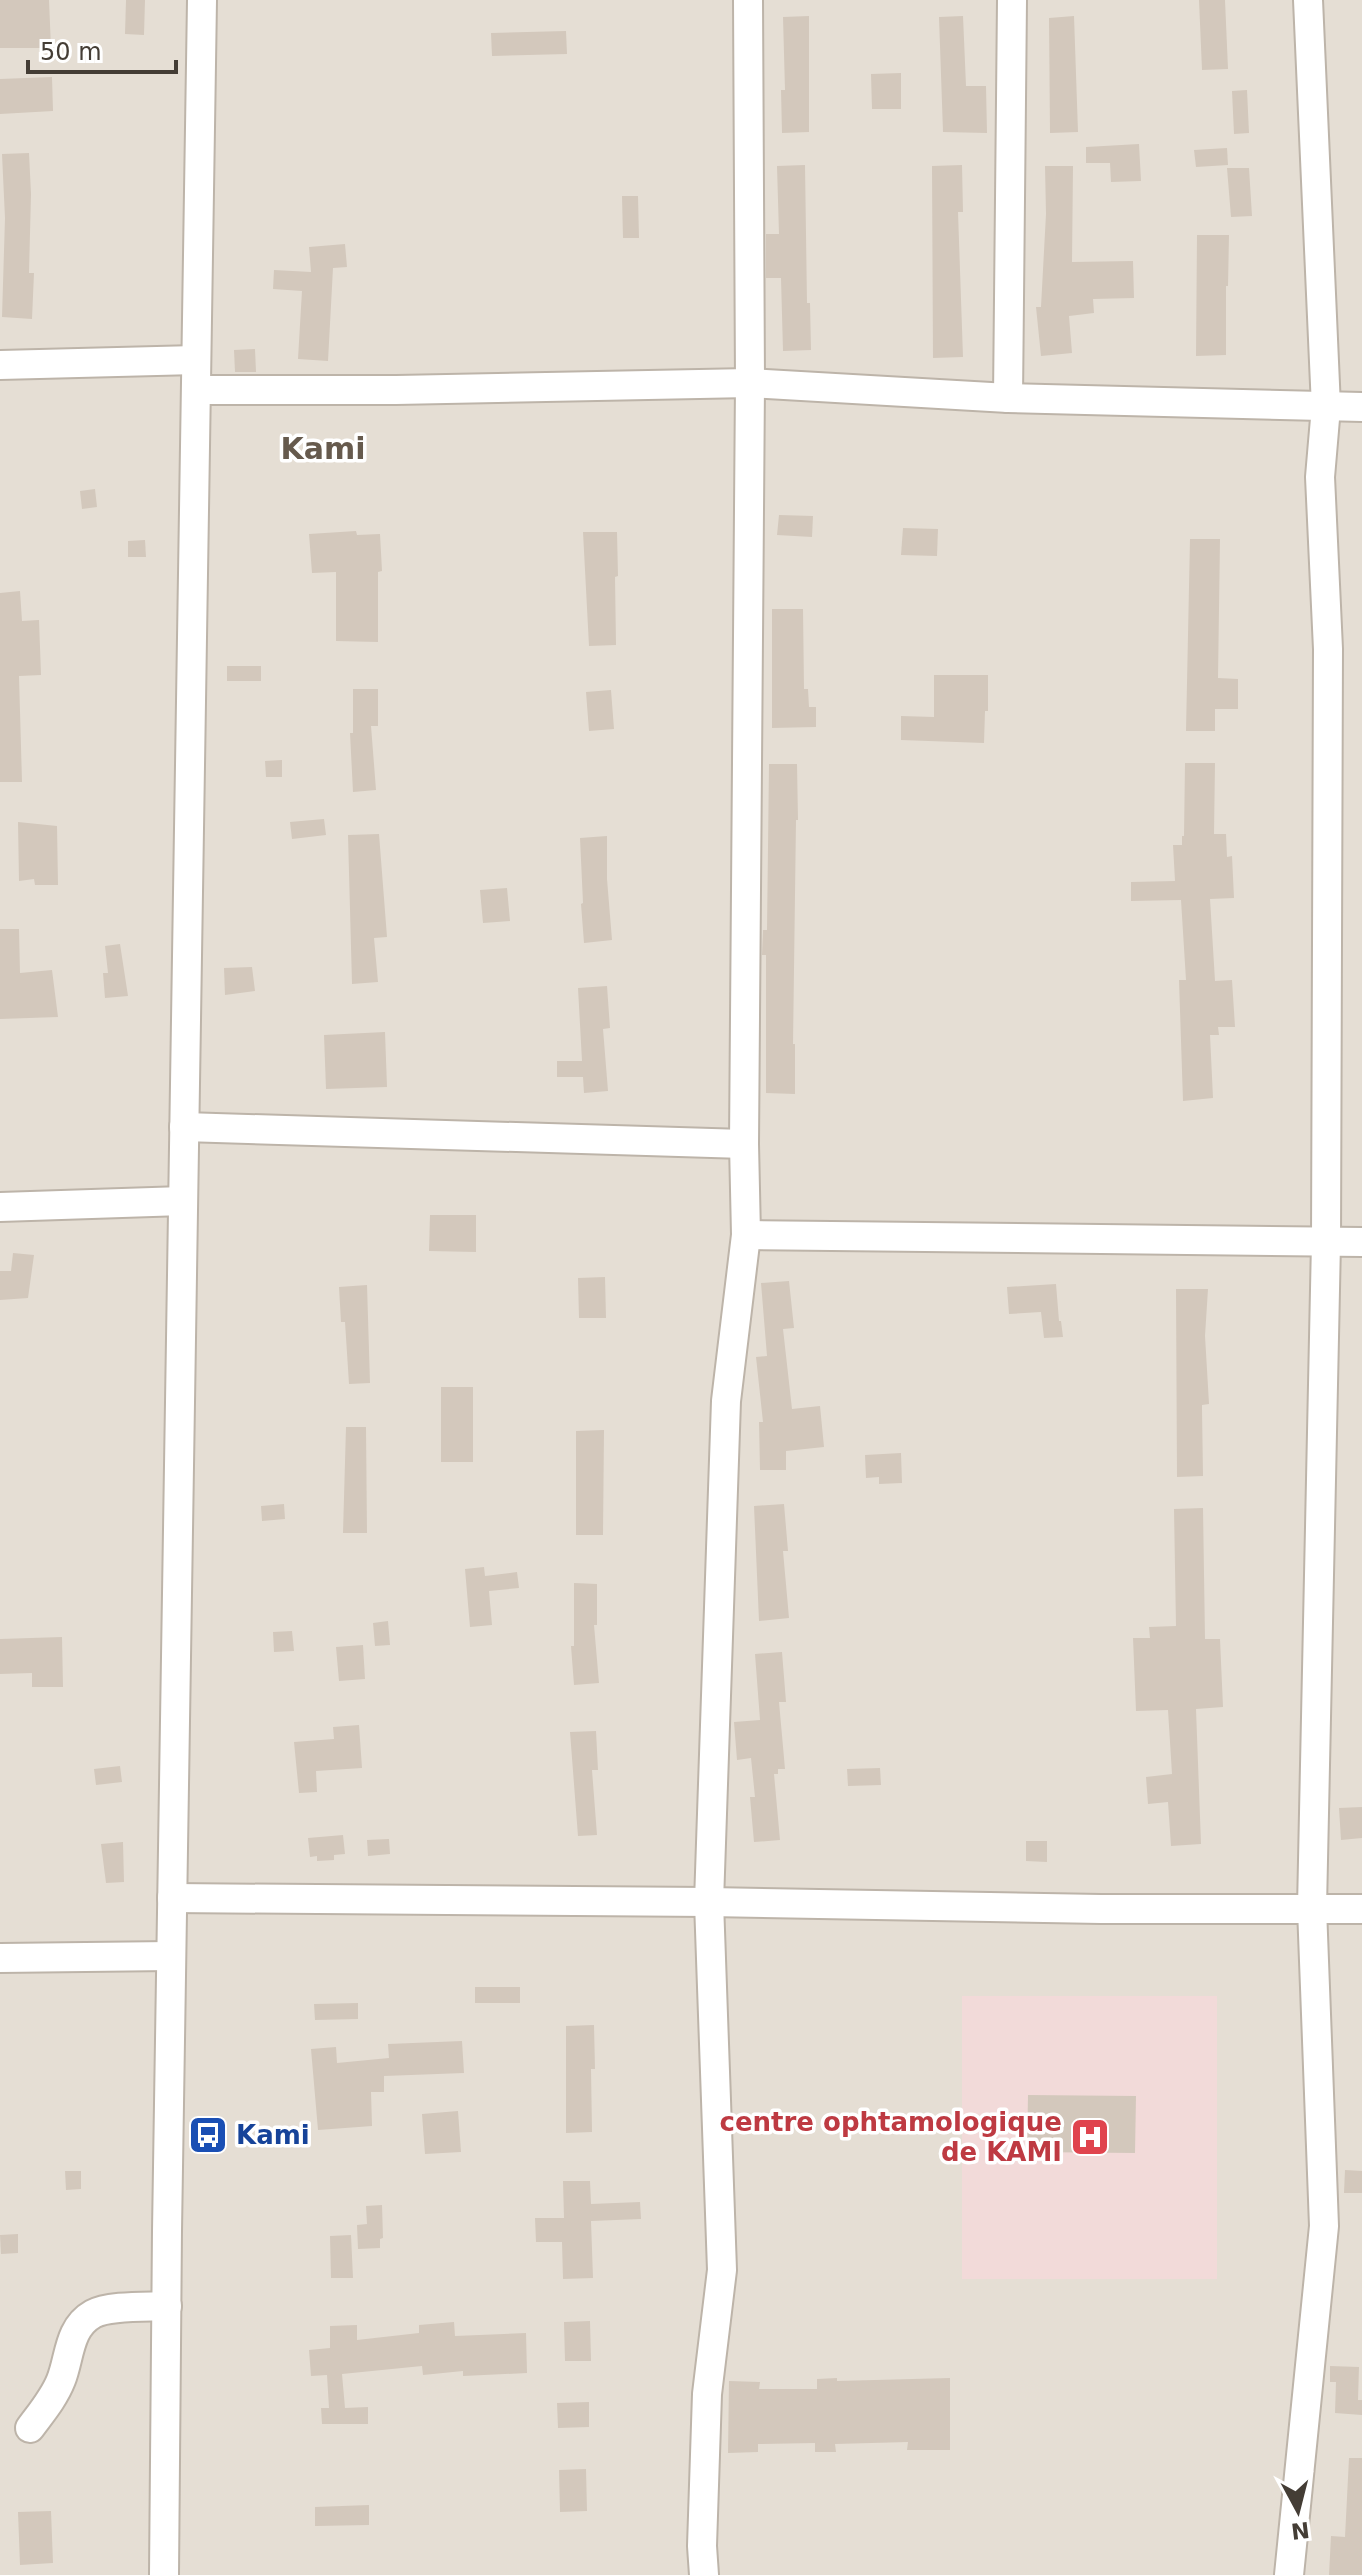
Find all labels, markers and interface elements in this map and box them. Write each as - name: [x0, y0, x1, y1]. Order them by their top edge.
- scale bar: [28, 24, 176, 74]
- text: 50 m: [40, 38, 102, 66]
- district label: Kami: [280, 431, 366, 466]
- place label: centre ophtamologique de KAMI: [720, 2107, 1062, 2167]
- bus stop icon: Kami: [187, 2114, 229, 2156]
- hospital icon: centre ophtamologique de KAMI: [1069, 2116, 1111, 2158]
- place label: Kami: [236, 2120, 310, 2150]
- north arrow: [1258, 2471, 1338, 2551]
- text: N: [1290, 2517, 1311, 2544]

